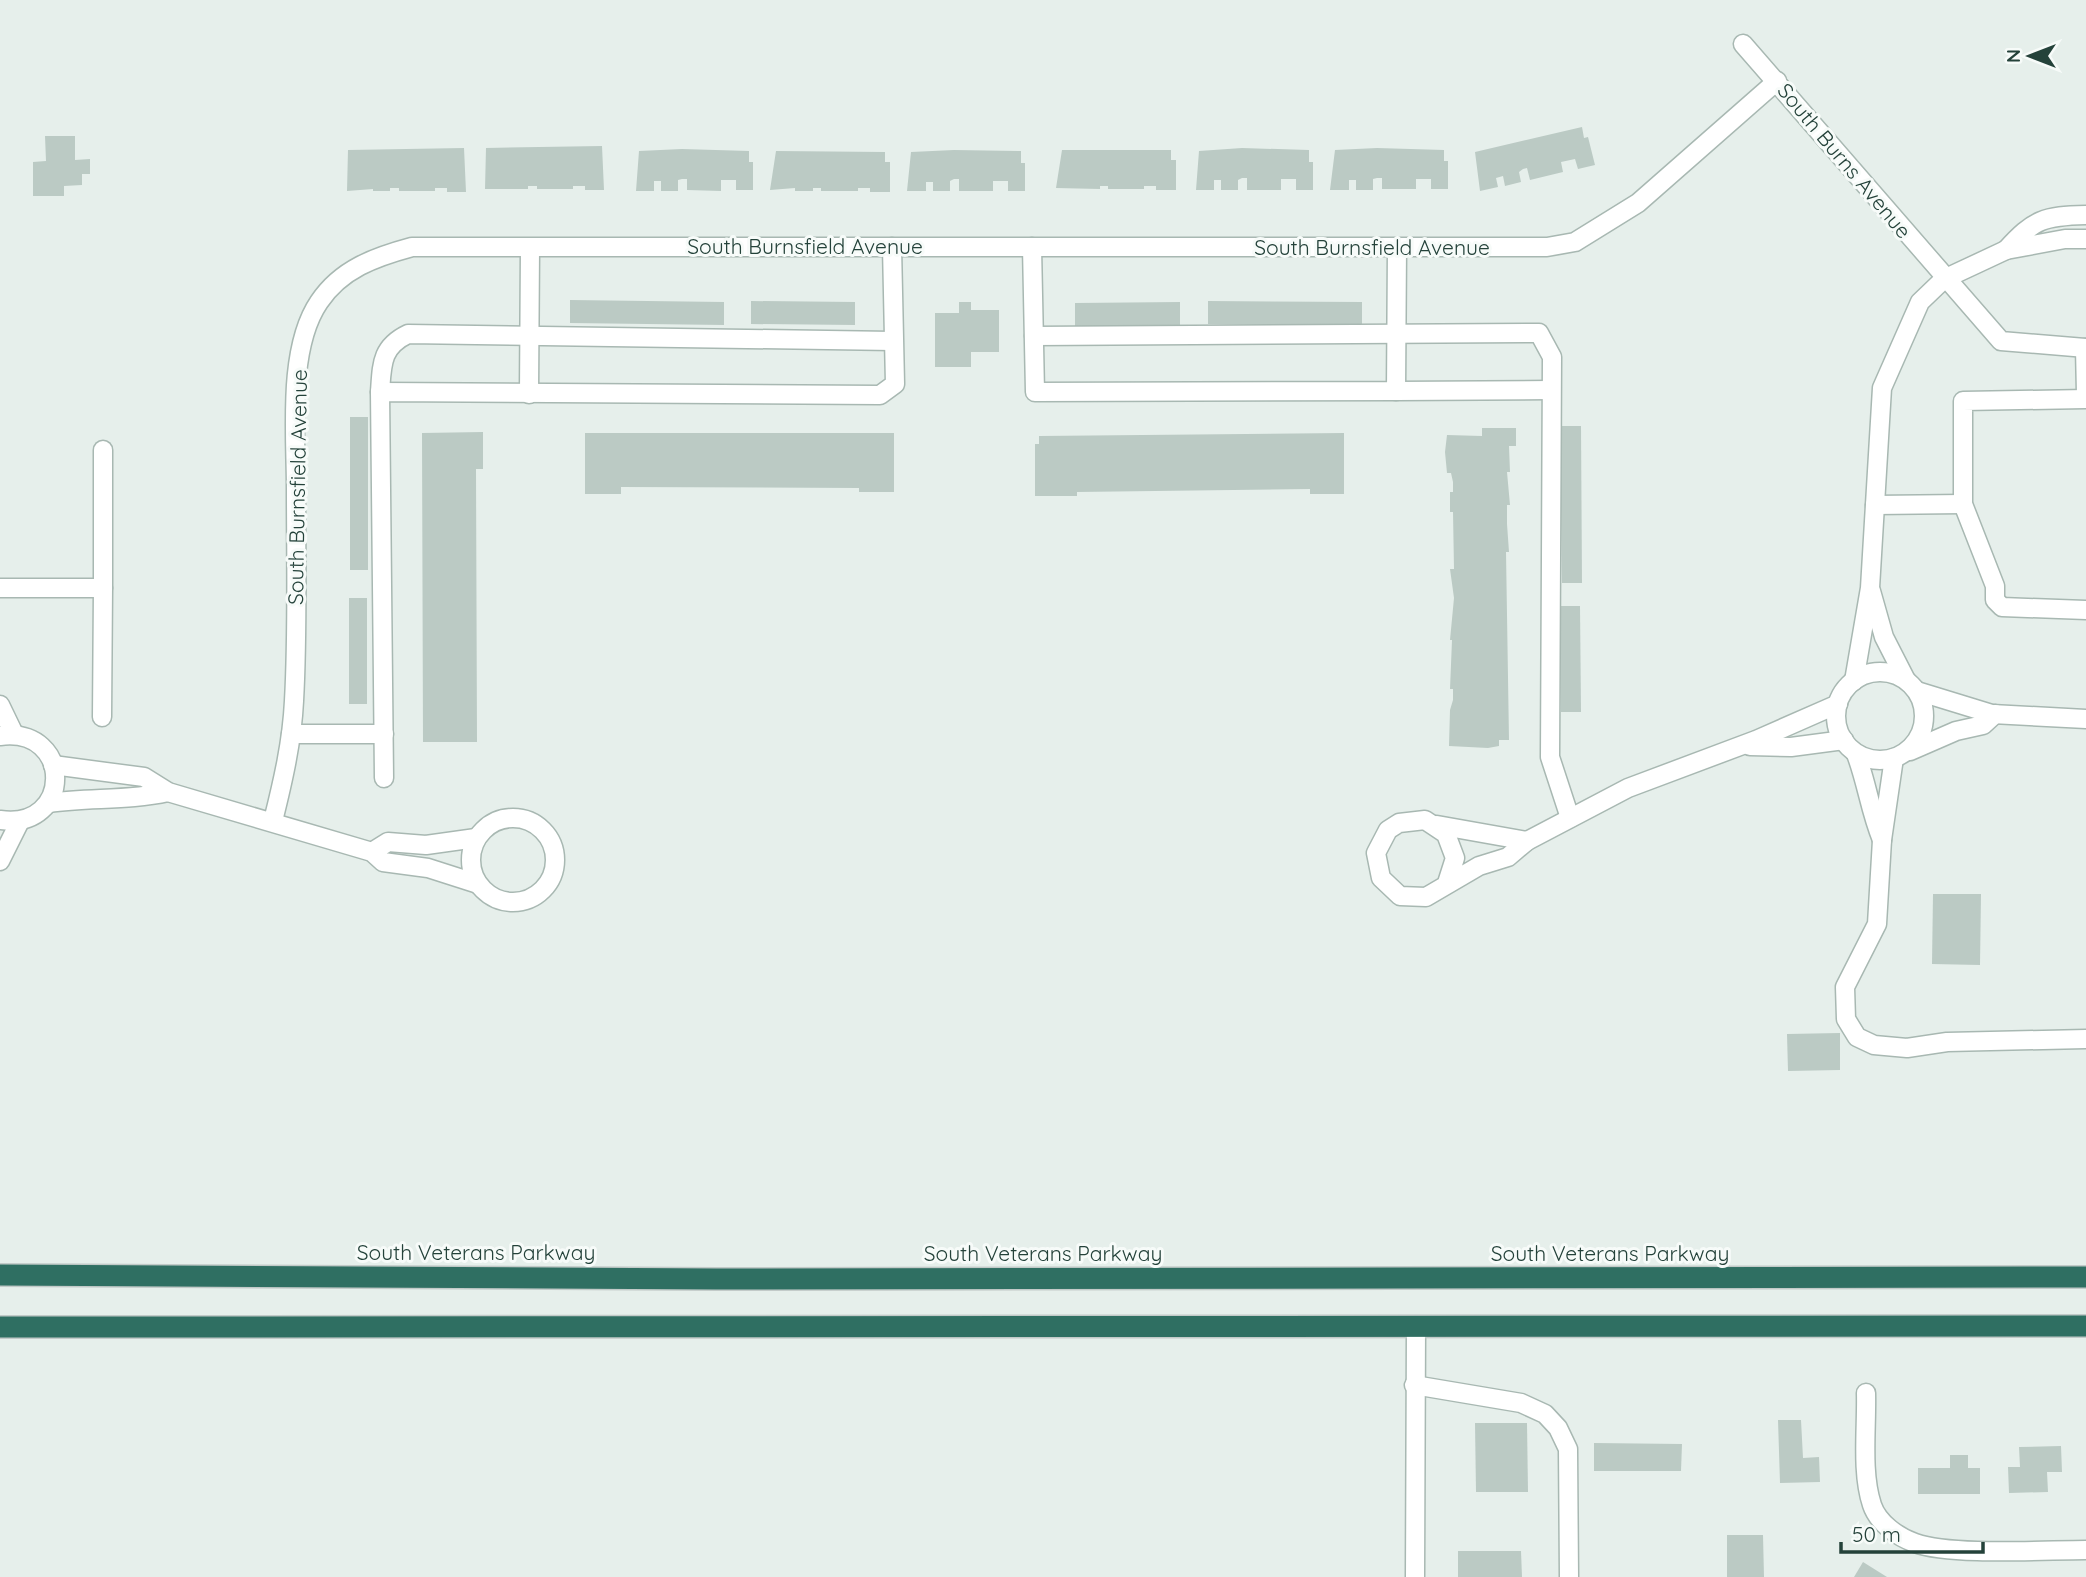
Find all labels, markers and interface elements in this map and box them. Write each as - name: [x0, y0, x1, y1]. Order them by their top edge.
- north arrow: [1995, 21, 2065, 91]
- text: N: [2001, 49, 2025, 63]
- street label: South Burns Avenue: [1772, 78, 1917, 243]
- street label: South Burnsfield Avenue: [687, 233, 923, 259]
- street label: South Burnsfield Avenue: [1254, 234, 1490, 260]
- street label: South Burnsfield Avenue: [282, 369, 312, 605]
- street label: South Veterans Parkway: [357, 1239, 595, 1265]
- street label: South Veterans Parkway: [924, 1240, 1162, 1266]
- street label: South Veterans Parkway: [1491, 1240, 1729, 1266]
- scale bar: [1841, 1510, 1983, 1554]
- text: 50 m: [1852, 1521, 1901, 1547]

